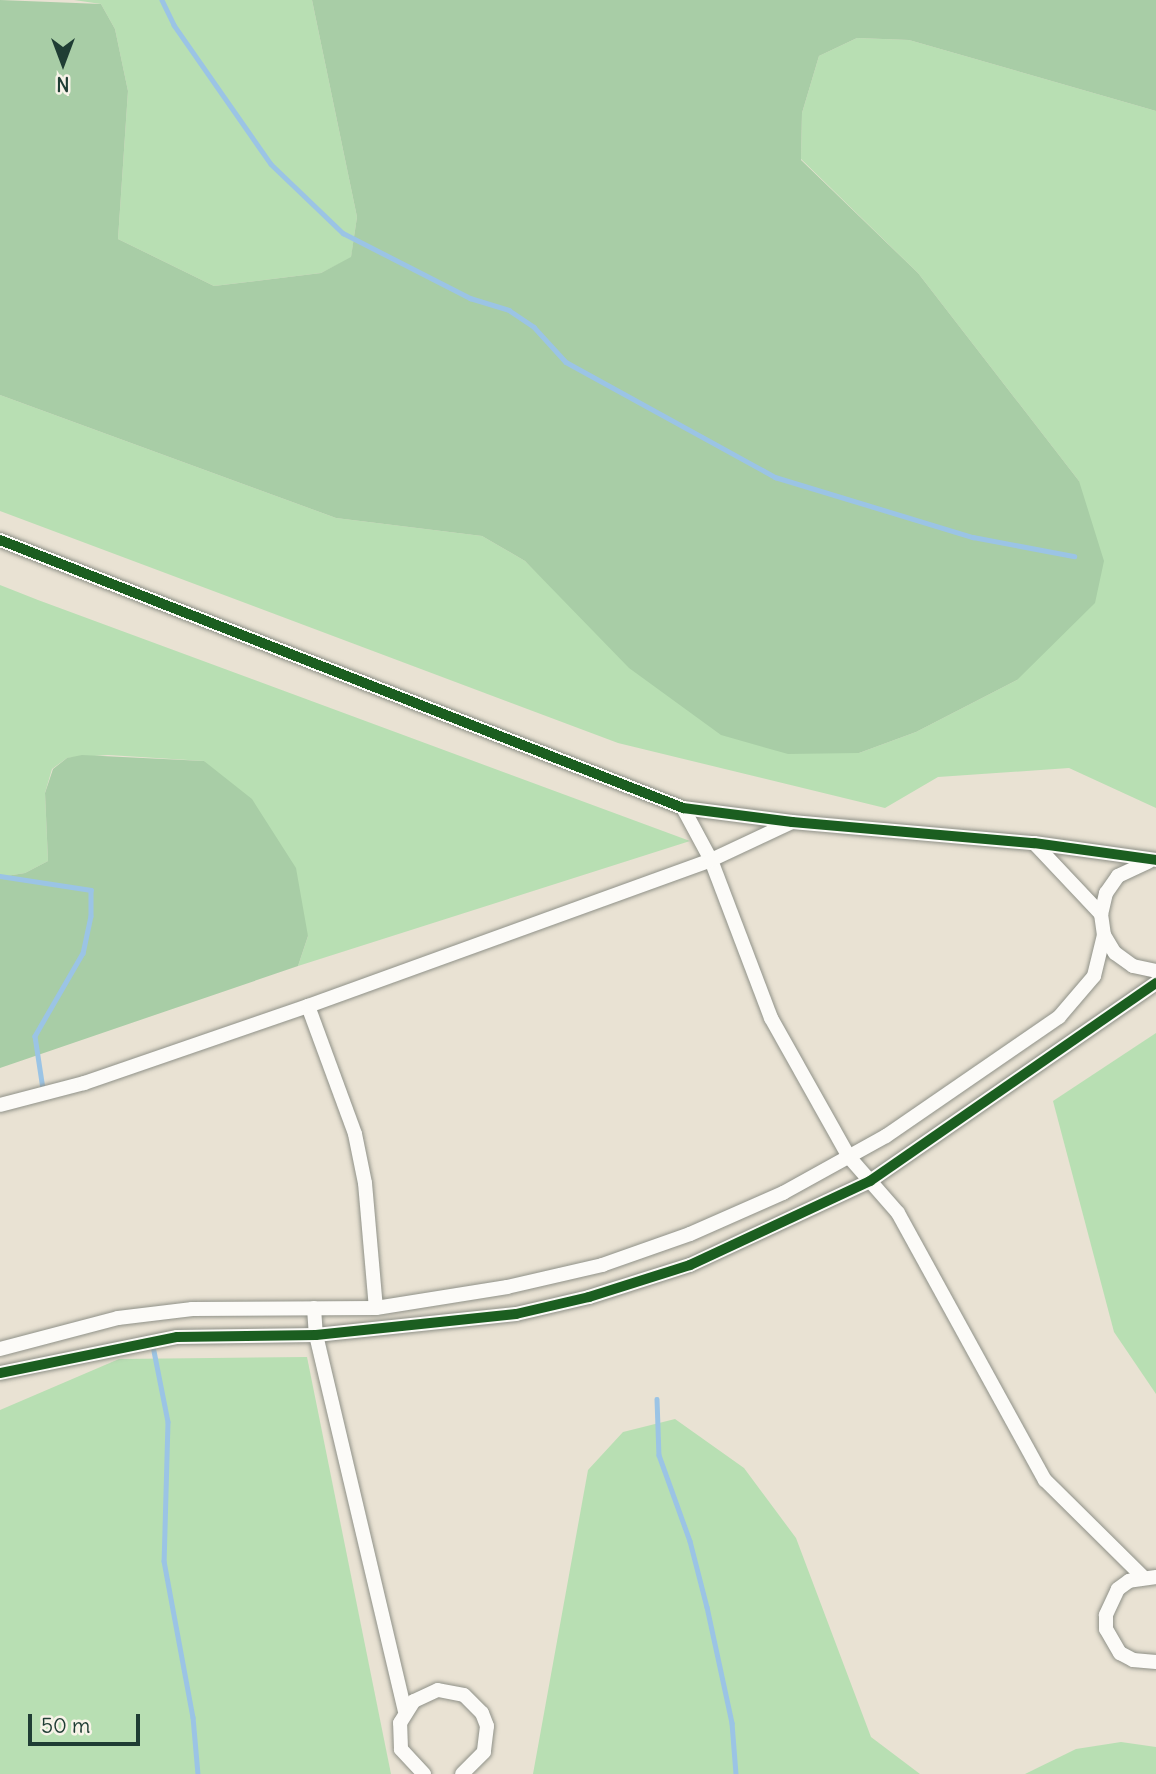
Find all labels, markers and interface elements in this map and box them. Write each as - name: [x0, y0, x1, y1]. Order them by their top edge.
- north arrow: [28, 28, 98, 98]
- text: N: [56, 72, 70, 96]
- scale bar: [32, 1700, 144, 1744]
- text: 50 m: [41, 1712, 90, 1739]

